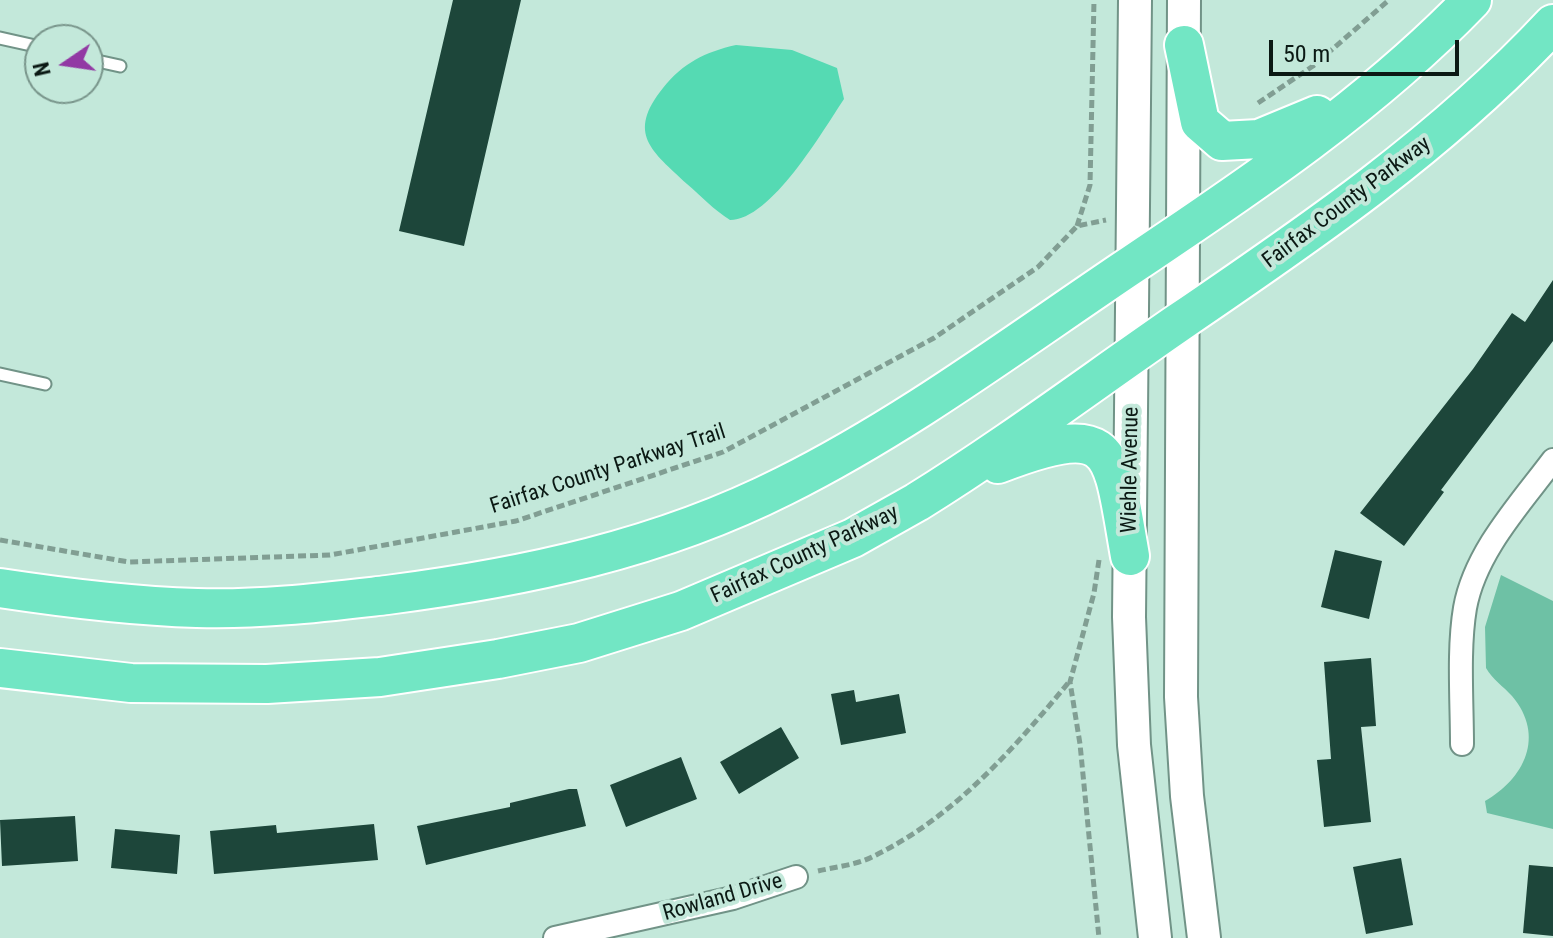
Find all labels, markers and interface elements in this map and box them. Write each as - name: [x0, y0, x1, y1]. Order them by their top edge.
- north arrow: [24, 24, 104, 104]
- scale bar: [1273, 24, 1463, 74]
- text: 50 m: [1283, 40, 1330, 68]
- text: N: [28, 60, 56, 78]
- street label: Fairfax County Parkway: [1258, 131, 1436, 275]
- street label: Wiehle Avenue: [1117, 407, 1145, 533]
- street label: Fairfax County Parkway Trail: [487, 419, 729, 521]
- street label: Fairfax County Parkway: [707, 500, 903, 610]
- street label: Rowland Drive: [660, 868, 786, 928]

